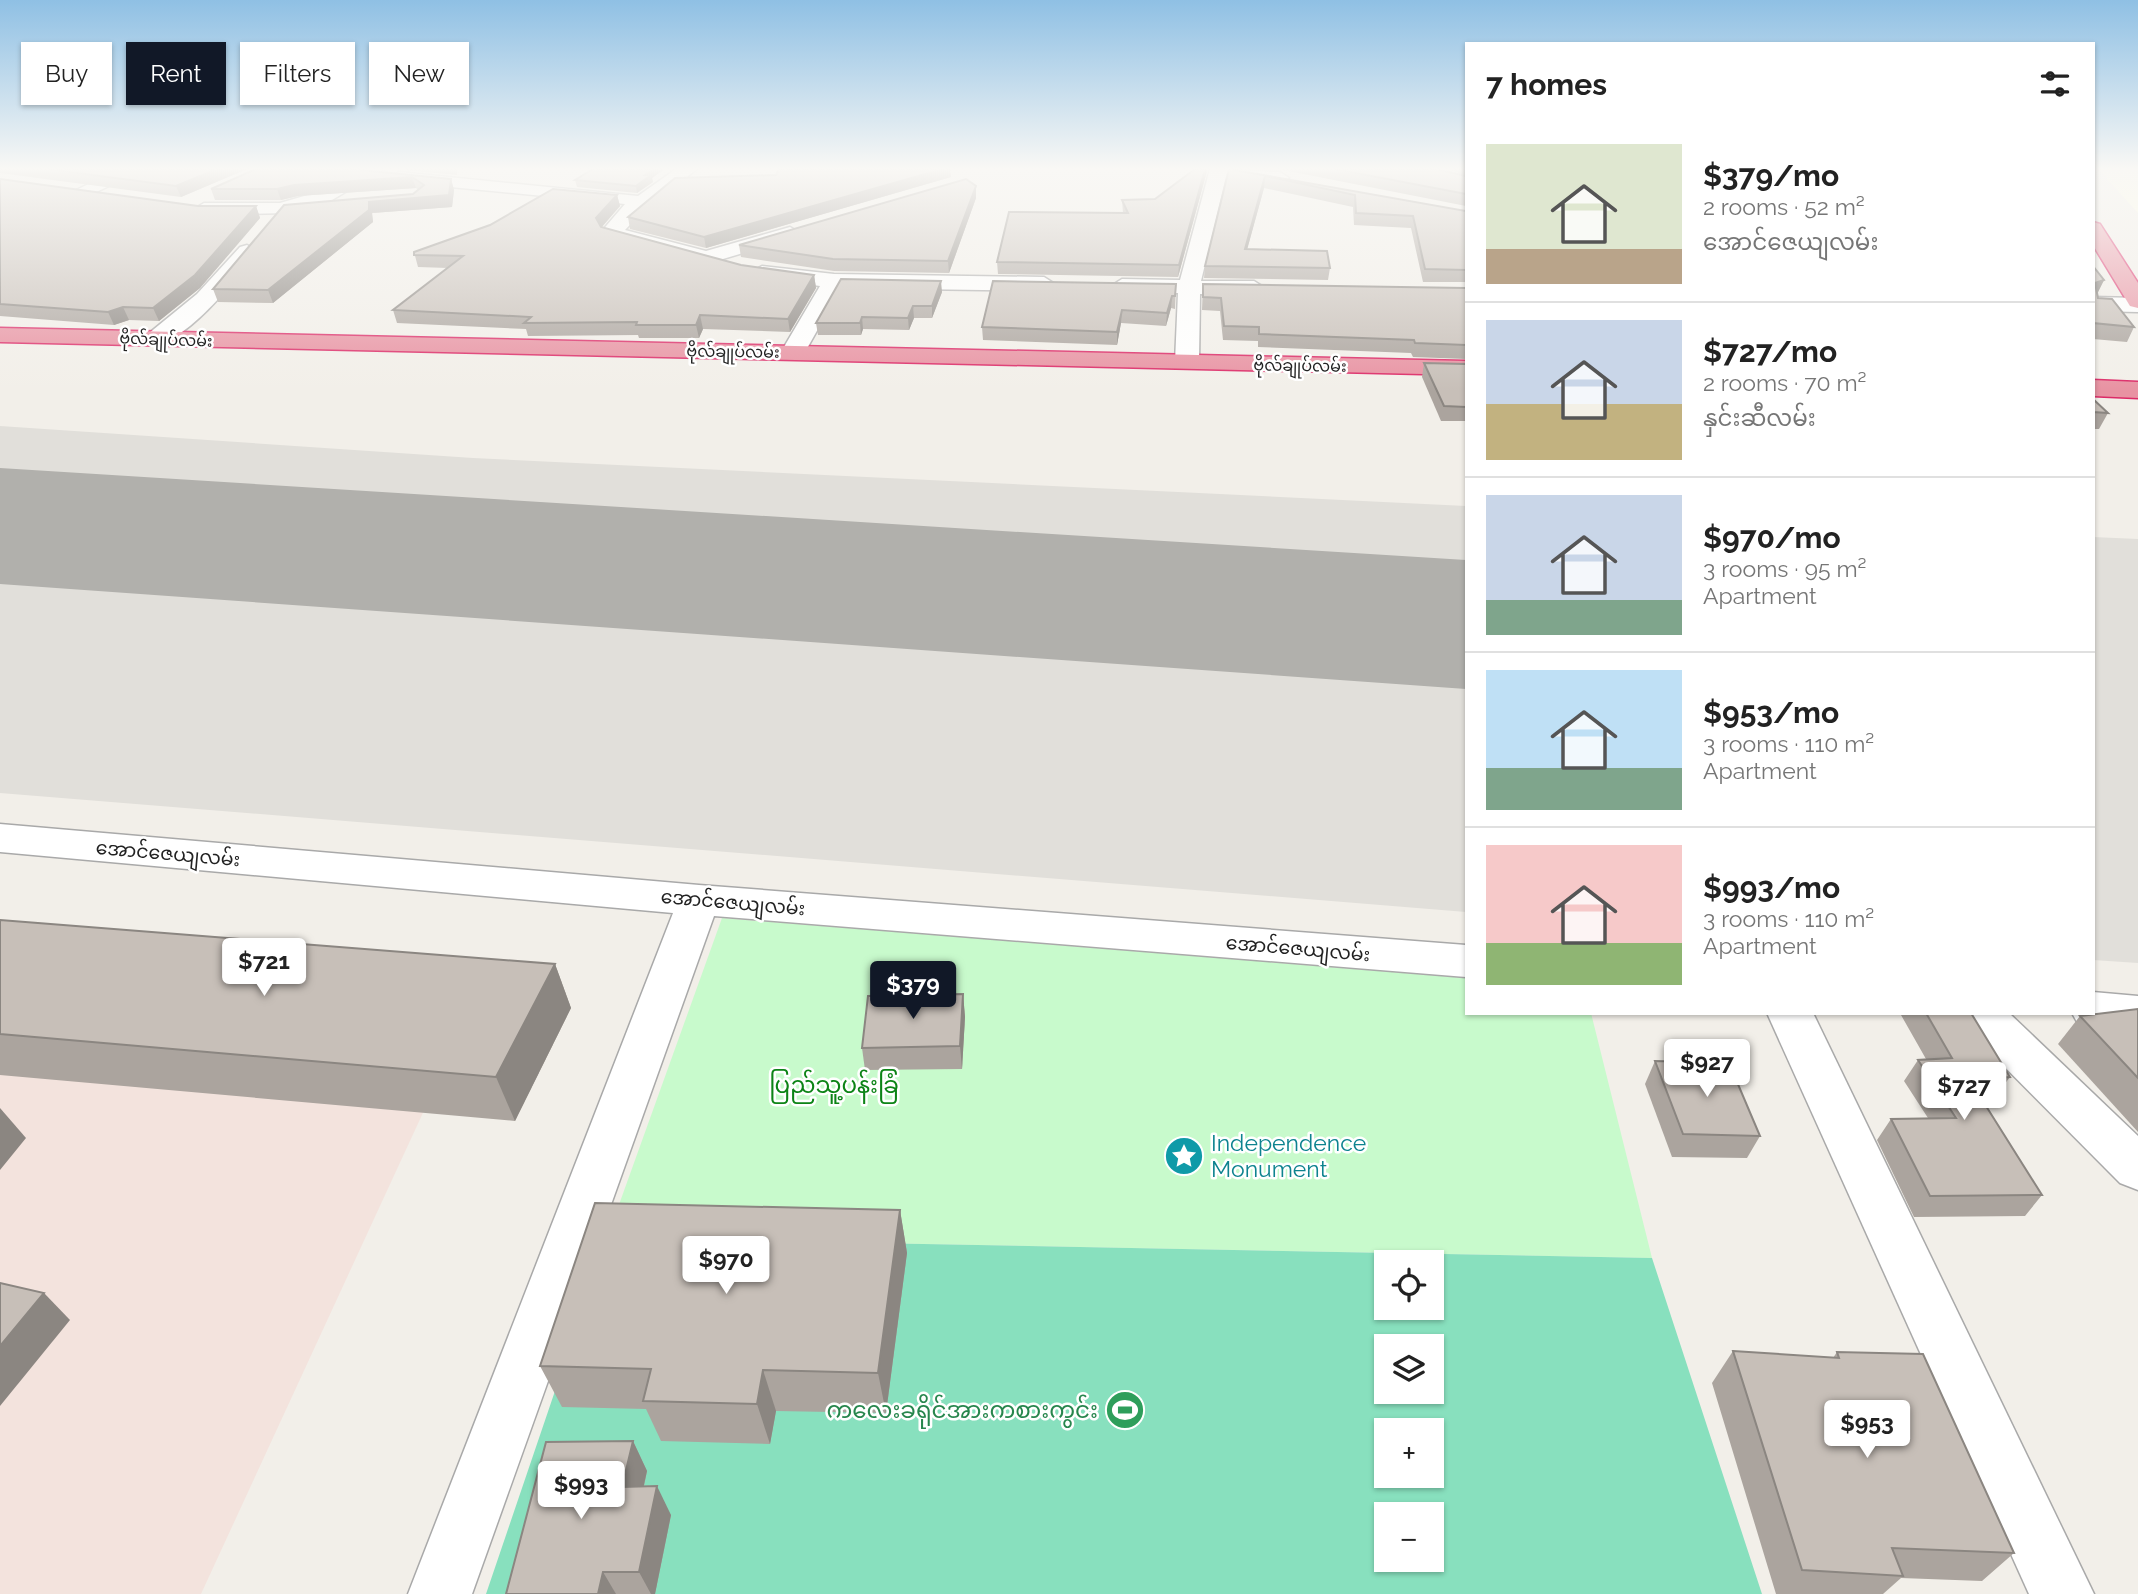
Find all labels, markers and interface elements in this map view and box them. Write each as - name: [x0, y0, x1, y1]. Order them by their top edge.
- chip: Buy: [21, 42, 112, 105]
- chip: Rent: [126, 42, 226, 105]
- chip: Filters: [240, 42, 355, 105]
- chip: New: [369, 42, 469, 105]
- icon: filters: [2036, 65, 2074, 103]
- text: 7 homes: [1486, 67, 1607, 102]
- text: $379/mo: [1703, 158, 1839, 193]
- icon: home: [1542, 172, 1626, 256]
- text: 2 rooms · 52 m²: [1703, 193, 1865, 220]
- text: အောင်ဇေယျလမ်း: [1703, 228, 1878, 255]
- street label: ဗိုလ်ချုပ်လမ်း: [119, 326, 213, 356]
- text: $727/mo: [1703, 334, 1837, 369]
- street label: ဗိုလ်ချုပ်လမ်း: [686, 339, 780, 367]
- icon: home: [1542, 348, 1626, 432]
- street label: ဗိုလ်ချုပ်လမ်း: [1253, 353, 1347, 381]
- text: 2 rooms · 70 m²: [1703, 369, 1866, 396]
- text: နှင်းဆီလမ်း: [1703, 404, 1816, 431]
- text: $970/mo: [1703, 520, 1841, 555]
- icon: home: [1542, 523, 1626, 607]
- text: 3 rooms · 95 m²: [1703, 555, 1866, 582]
- text: Apartment: [1703, 582, 1817, 609]
- text: $953/mo: [1703, 695, 1839, 730]
- icon: home: [1542, 698, 1626, 782]
- text: 3 rooms · 110 m²: [1703, 730, 1874, 757]
- text: Apartment: [1703, 757, 1817, 784]
- street label: အောင်ဇေယျလမ်း: [94, 833, 241, 875]
- text: $993/mo: [1703, 870, 1840, 905]
- icon: home: [1542, 873, 1626, 957]
- street label: အောင်ဇေယျလမ်း: [659, 882, 806, 924]
- text: 3 rooms · 110 m²: [1703, 905, 1874, 932]
- street label: အောင်ဇေယျလမ်း: [1224, 928, 1371, 970]
- text: Apartment: [1703, 932, 1817, 959]
- pin: $721: [223, 939, 305, 998]
- text: $721: [238, 947, 290, 974]
- pin: $379: [872, 962, 954, 1021]
- text: $379: [886, 970, 940, 997]
- pin: $927: [1666, 1040, 1748, 1099]
- text: $927: [1680, 1048, 1734, 1075]
- pin: $727: [1923, 1062, 2005, 1122]
- park label: ပြည်သူ့ပန်းခြံ: [769, 1069, 899, 1104]
- text: $727: [1937, 1071, 1991, 1098]
- place label: Independence Monument: [1211, 1129, 1366, 1182]
- place icon: Independence Monument: [1163, 1135, 1205, 1177]
- pin: $970: [685, 1236, 767, 1296]
- text: $970: [698, 1245, 754, 1272]
- map controls: [1374, 1250, 1444, 1572]
- button: locate: [1374, 1250, 1444, 1320]
- button: layers: [1374, 1334, 1444, 1404]
- sports icon: ကလေးခရိုင်အားကစားကွင်း: [1104, 1389, 1146, 1431]
- place label: ကလေးခရိုင်အားကစားကွင်း: [826, 1394, 1098, 1429]
- pin: $953: [1826, 1400, 1908, 1460]
- text: $953: [1840, 1409, 1894, 1436]
- button: +: [1374, 1418, 1444, 1488]
- pin: $993: [540, 1462, 622, 1521]
- text: $993: [554, 1470, 608, 1497]
- button: −: [1374, 1502, 1444, 1572]

